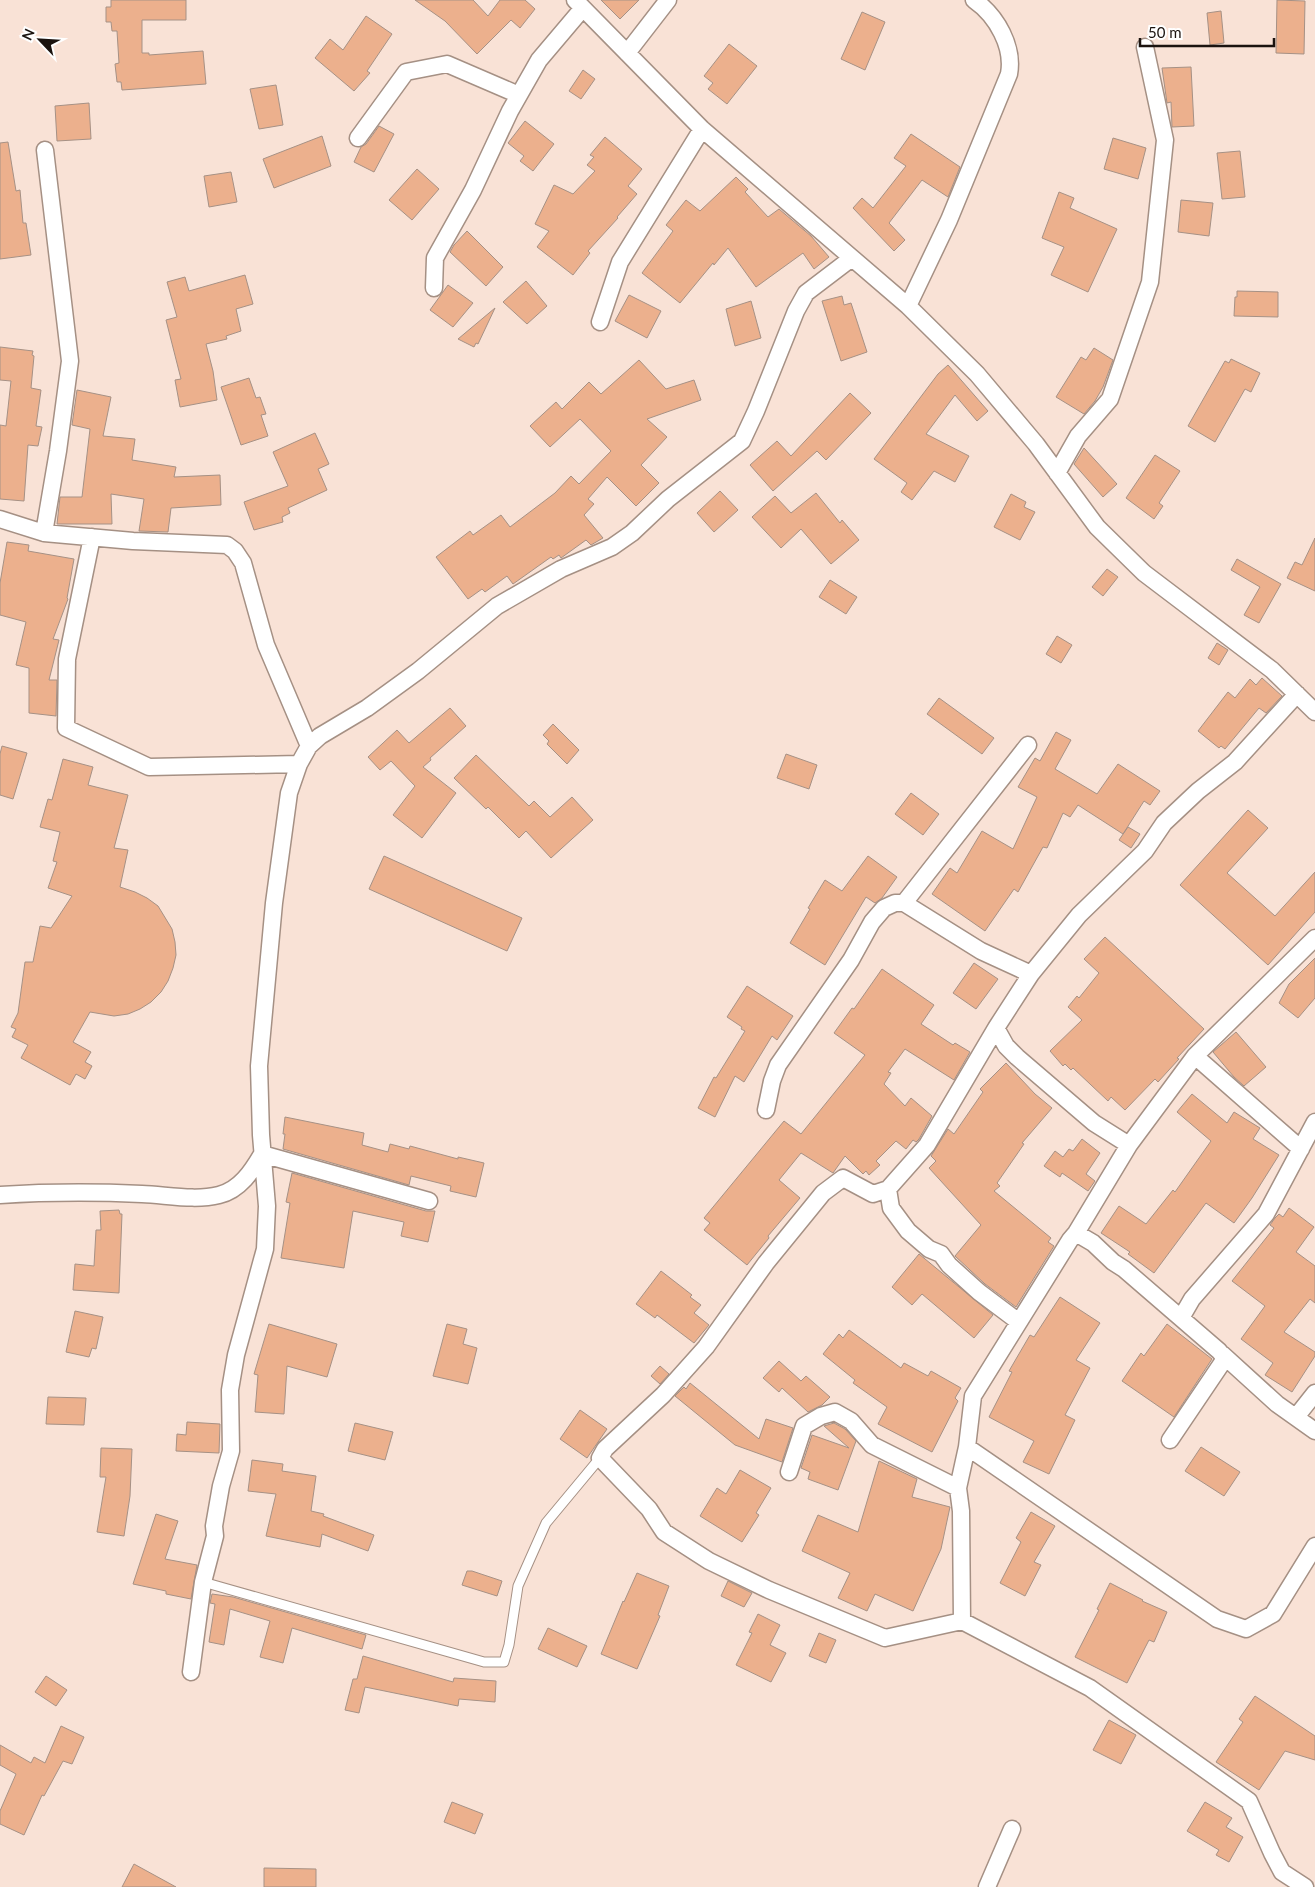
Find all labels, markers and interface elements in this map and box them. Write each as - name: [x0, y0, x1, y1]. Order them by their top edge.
- north arrow: [15, 15, 65, 65]
- scale bar: [1140, 15, 1274, 47]
- text: 50 m: [1148, 23, 1182, 41]
- text: N: [18, 26, 38, 43]

